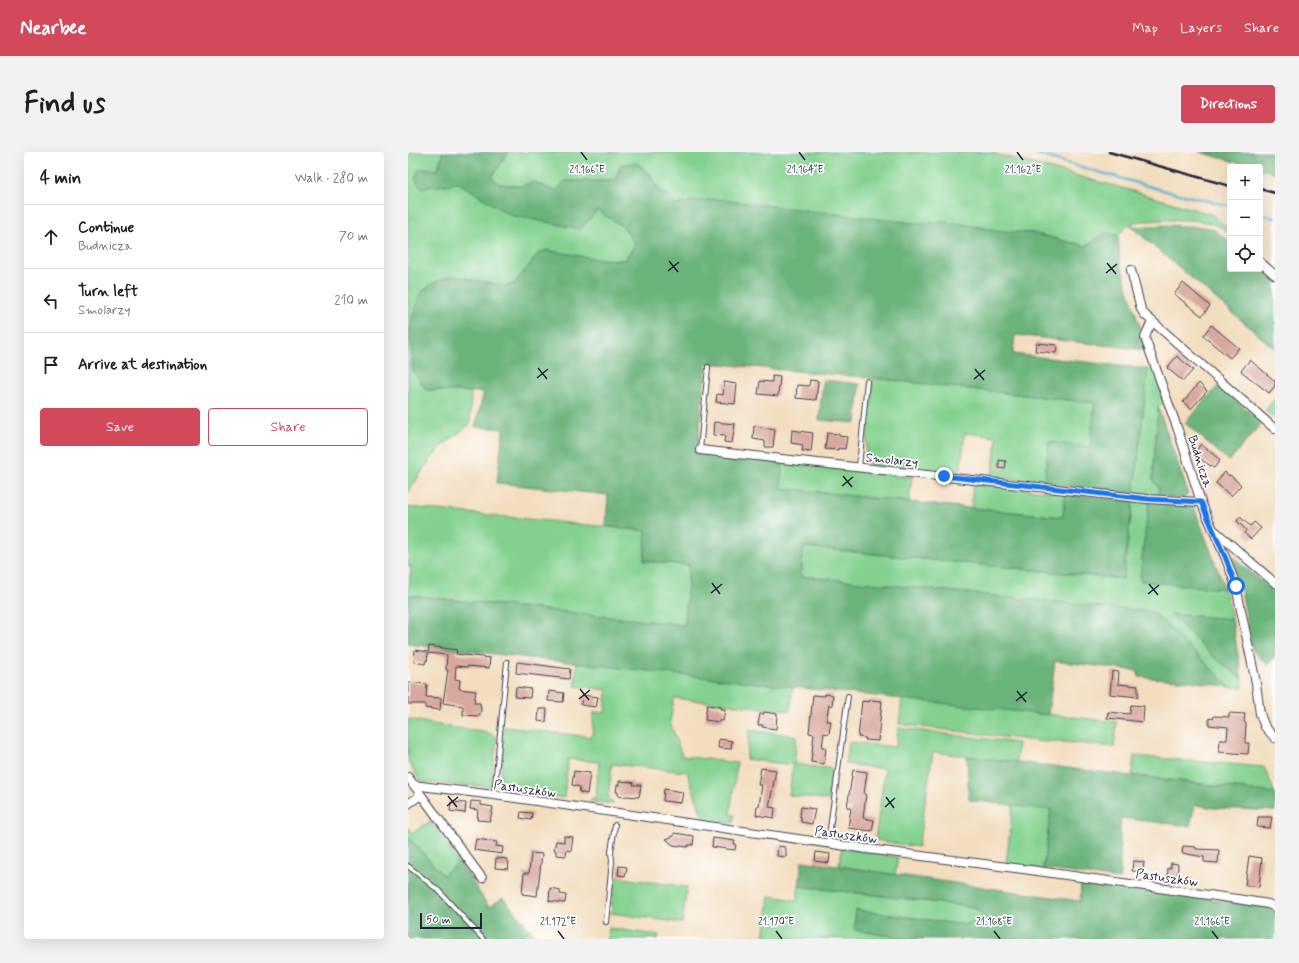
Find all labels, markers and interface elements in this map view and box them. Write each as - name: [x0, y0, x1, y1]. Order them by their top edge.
- text: Nearbee: [20, 16, 86, 41]
- text: Map: [1132, 19, 1158, 37]
- text: Layers: [1180, 19, 1222, 37]
- text: Share: [1244, 19, 1279, 37]
- button: Directions: [1181, 85, 1275, 123]
- text: Find us: [24, 86, 105, 123]
- text: 21.166°E: [569, 163, 605, 177]
- text: 21.164°E: [787, 163, 823, 177]
- text: 21.162°E: [1005, 163, 1042, 177]
- map controls: [1227, 164, 1263, 272]
- button: +: [1227, 164, 1263, 200]
- text: 4 min: [40, 167, 81, 189]
- text: Walk · 280 m: [295, 170, 368, 187]
- button: −: [1227, 200, 1263, 236]
- text: Continue: [78, 218, 134, 238]
- icon: ahead: [40, 226, 62, 248]
- text: 70 m: [339, 228, 368, 245]
- button: locate: [1227, 236, 1263, 272]
- text: Budnicza: [78, 238, 132, 255]
- text: Turn left: [78, 282, 138, 302]
- icon: left: [40, 290, 62, 312]
- text: 210 m: [334, 292, 368, 309]
- text: Smolarzy: [78, 302, 131, 319]
- icon: arrive: [40, 354, 62, 376]
- text: Arrive at destination: [78, 355, 207, 375]
- button: Save: [40, 408, 200, 446]
- button: Share: [208, 408, 368, 446]
- street label: Budnicza: [1183, 433, 1216, 490]
- street label: Smolarzy: [865, 449, 919, 472]
- route end: [935, 467, 953, 485]
- route start: [1227, 577, 1245, 595]
- street label: Pastuszków: [492, 777, 557, 802]
- street label: Pastuszków: [813, 823, 878, 848]
- street label: Pastuszków: [1134, 866, 1199, 891]
- scale bar: [420, 911, 482, 930]
- text: 50 m: [426, 913, 451, 927]
- text: 21.172°E: [540, 915, 576, 929]
- text: 21.170°E: [758, 915, 794, 929]
- text: 21.168°E: [976, 915, 1012, 929]
- text: 21.166°E: [1194, 915, 1230, 929]

